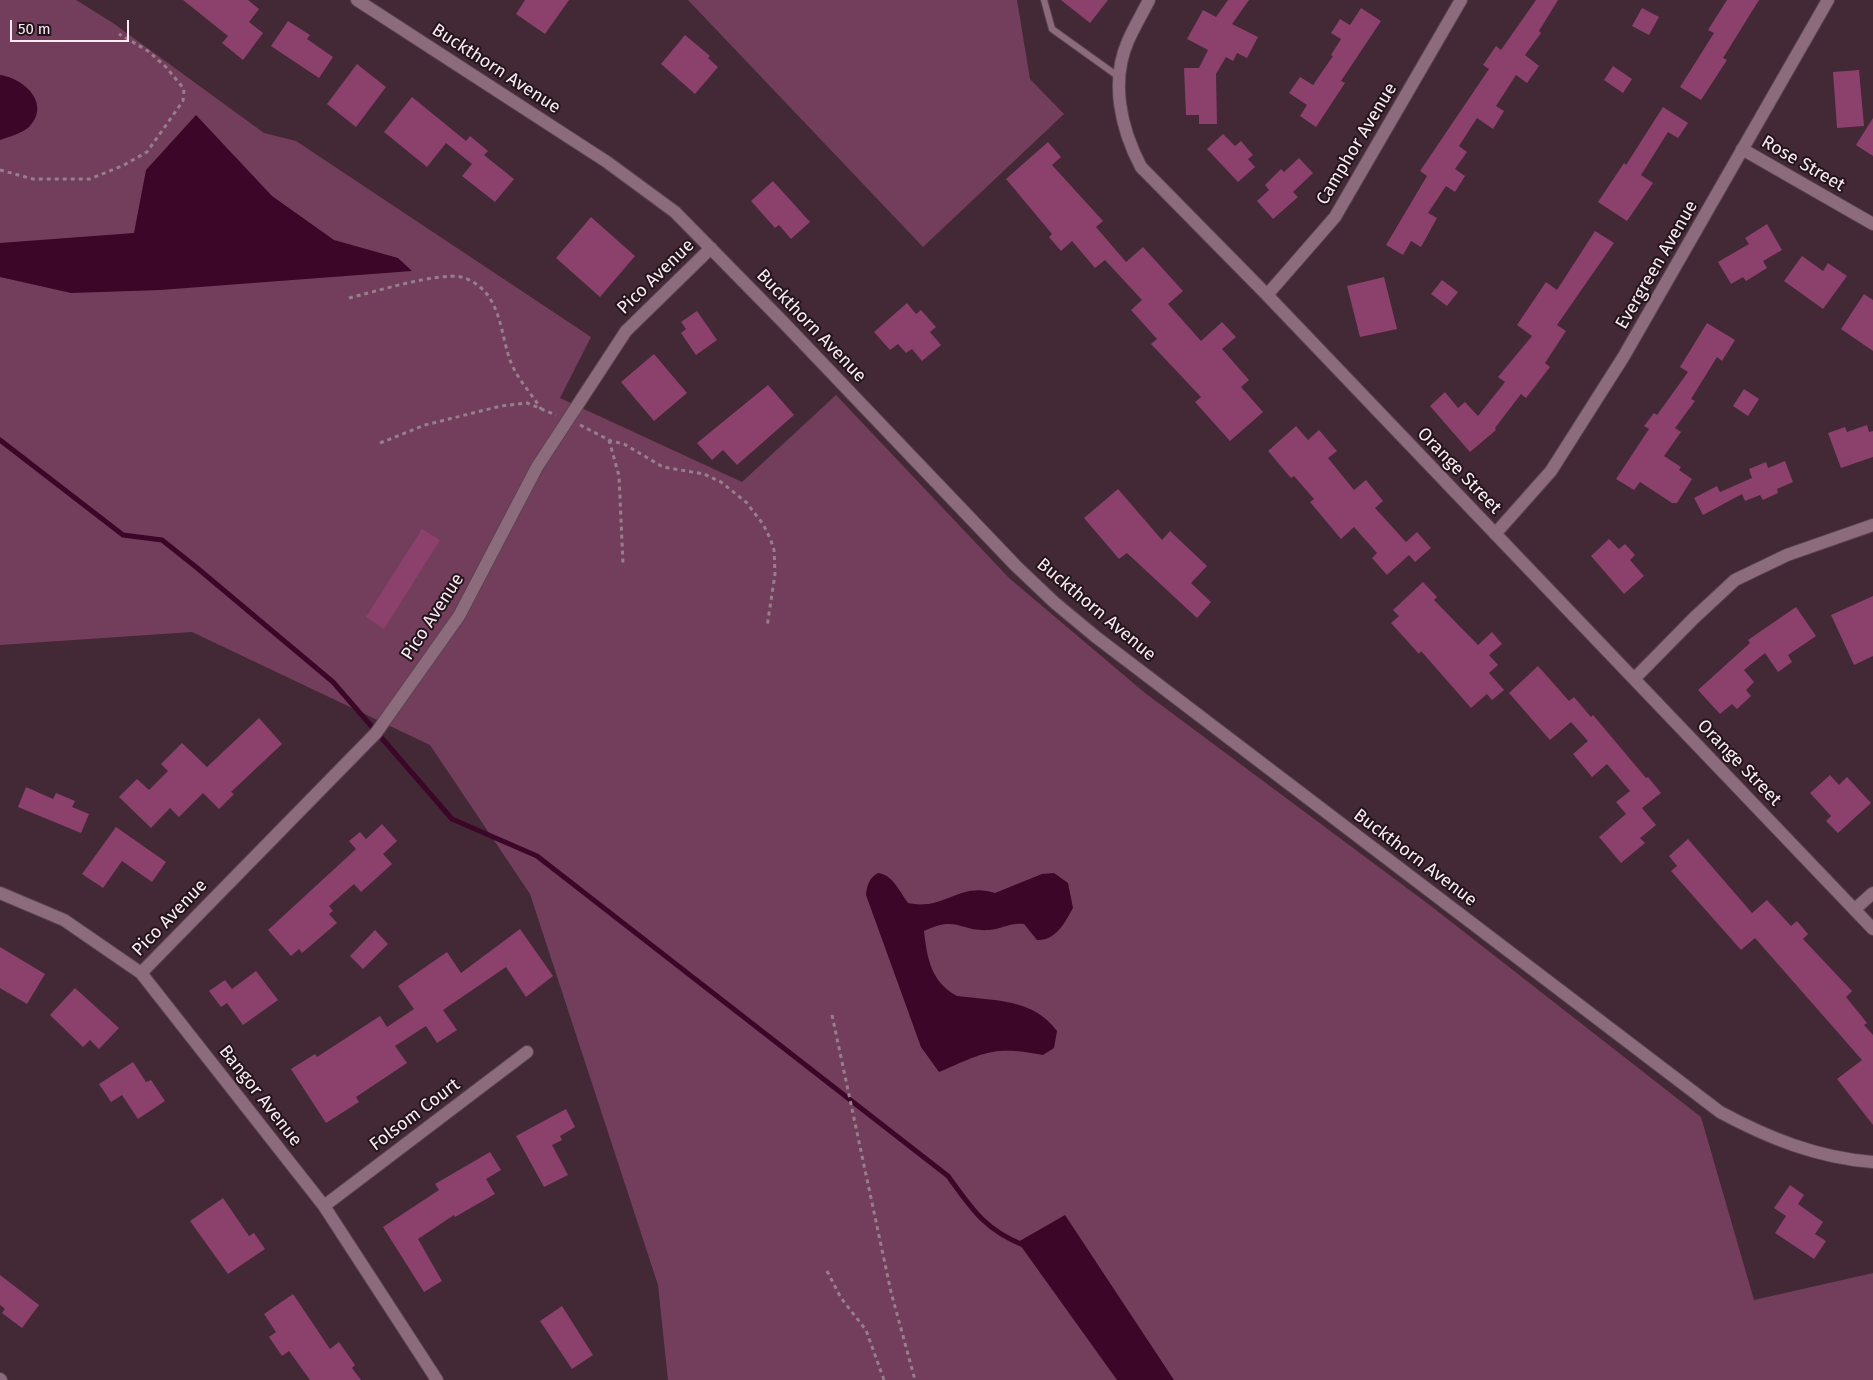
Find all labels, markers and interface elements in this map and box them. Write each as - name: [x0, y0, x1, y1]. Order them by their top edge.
- scale bar: [12, 10, 131, 42]
- street label: Buckthorn Avenue: [428, 19, 564, 119]
- text: 50 m: [18, 20, 51, 38]
- street label: Camphor Avenue: [1312, 79, 1402, 209]
- street label: Rose Street: [1757, 131, 1849, 197]
- street label: Evergreen Avenue: [1611, 197, 1703, 333]
- street label: Pico Avenue: [613, 235, 699, 319]
- street label: Buckthorn Avenue: [752, 265, 870, 387]
- street label: Orange Street: [1412, 423, 1506, 519]
- street label: Buckthorn Avenue: [1032, 554, 1160, 666]
- street label: Pico Avenue: [397, 570, 469, 664]
- street label: Orange Street: [1692, 715, 1786, 811]
- street label: Buckthorn Avenue: [1349, 805, 1481, 911]
- street label: Pico Avenue: [128, 875, 212, 961]
- street label: Bangor Avenue: [214, 1041, 306, 1151]
- street label: Folsom Court: [366, 1074, 464, 1156]

